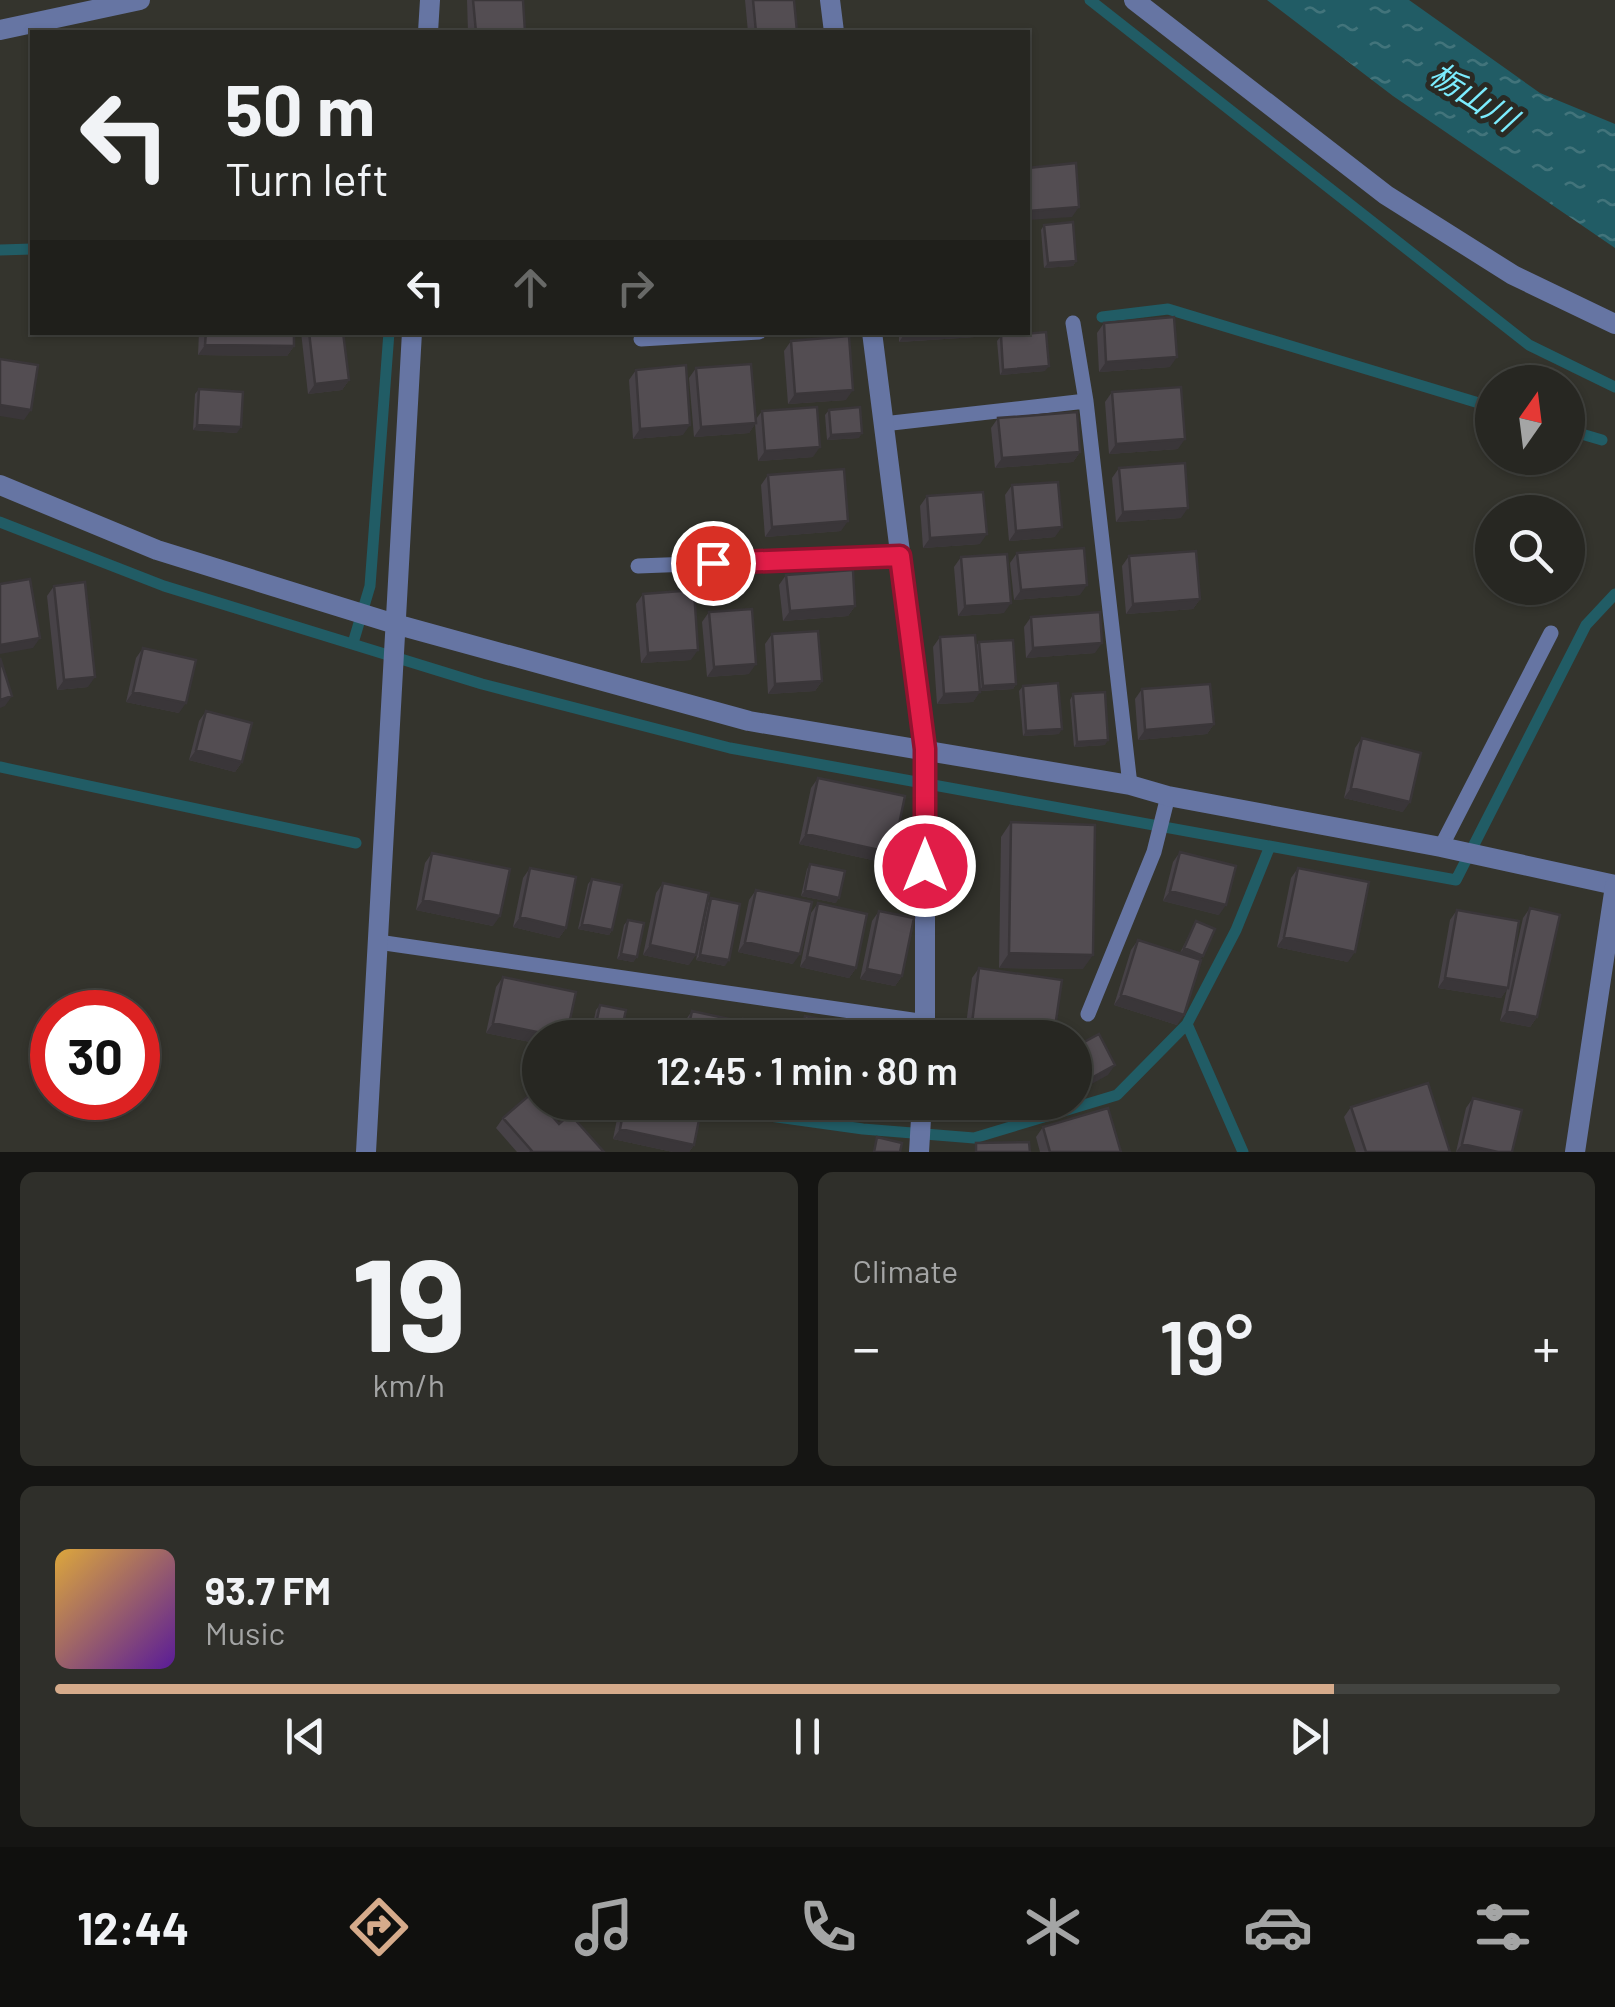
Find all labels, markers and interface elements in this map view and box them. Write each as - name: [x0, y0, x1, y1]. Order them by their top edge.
- water label: 栃山川: [1423, 53, 1527, 139]
- text: 50 m: [225, 66, 375, 150]
- icon: left: [60, 70, 190, 200]
- text: Turn left: [225, 151, 389, 205]
- icon: left: [398, 260, 453, 315]
- icon: ahead: [503, 260, 558, 315]
- icon: right: [608, 260, 663, 315]
- north arrow: [1475, 365, 1585, 475]
- map controls: [1475, 365, 1585, 605]
- button: search: [1475, 495, 1585, 605]
- pin: [671, 521, 756, 606]
- icon: arrive: [686, 536, 741, 591]
- position arrow: [873, 814, 977, 918]
- speed limit sign: 30: [30, 990, 160, 1120]
- text: 12:45 · 1 min · 80 m: [656, 1047, 958, 1093]
- text: 19: [351, 1222, 466, 1378]
- text: Climate: [853, 1251, 958, 1289]
- text: 19°: [1159, 1300, 1253, 1390]
- text: −: [853, 1313, 880, 1379]
- text: +: [1532, 1313, 1560, 1379]
- text: km/h: [373, 1365, 445, 1403]
- text: 93.7 FM: [205, 1567, 331, 1613]
- text: Music: [205, 1613, 285, 1651]
- icon: previous: [278, 1709, 333, 1764]
- icon: pause: [780, 1709, 835, 1764]
- icon: next: [1282, 1709, 1337, 1764]
- icon: directions: [344, 1892, 414, 1962]
- icon: music: [569, 1892, 639, 1962]
- icon: phone: [793, 1892, 863, 1962]
- icon: climate: [1018, 1892, 1088, 1962]
- icon: car: [1243, 1892, 1313, 1962]
- icon: filters: [1468, 1892, 1538, 1962]
- text: 12:44: [77, 1900, 189, 1954]

